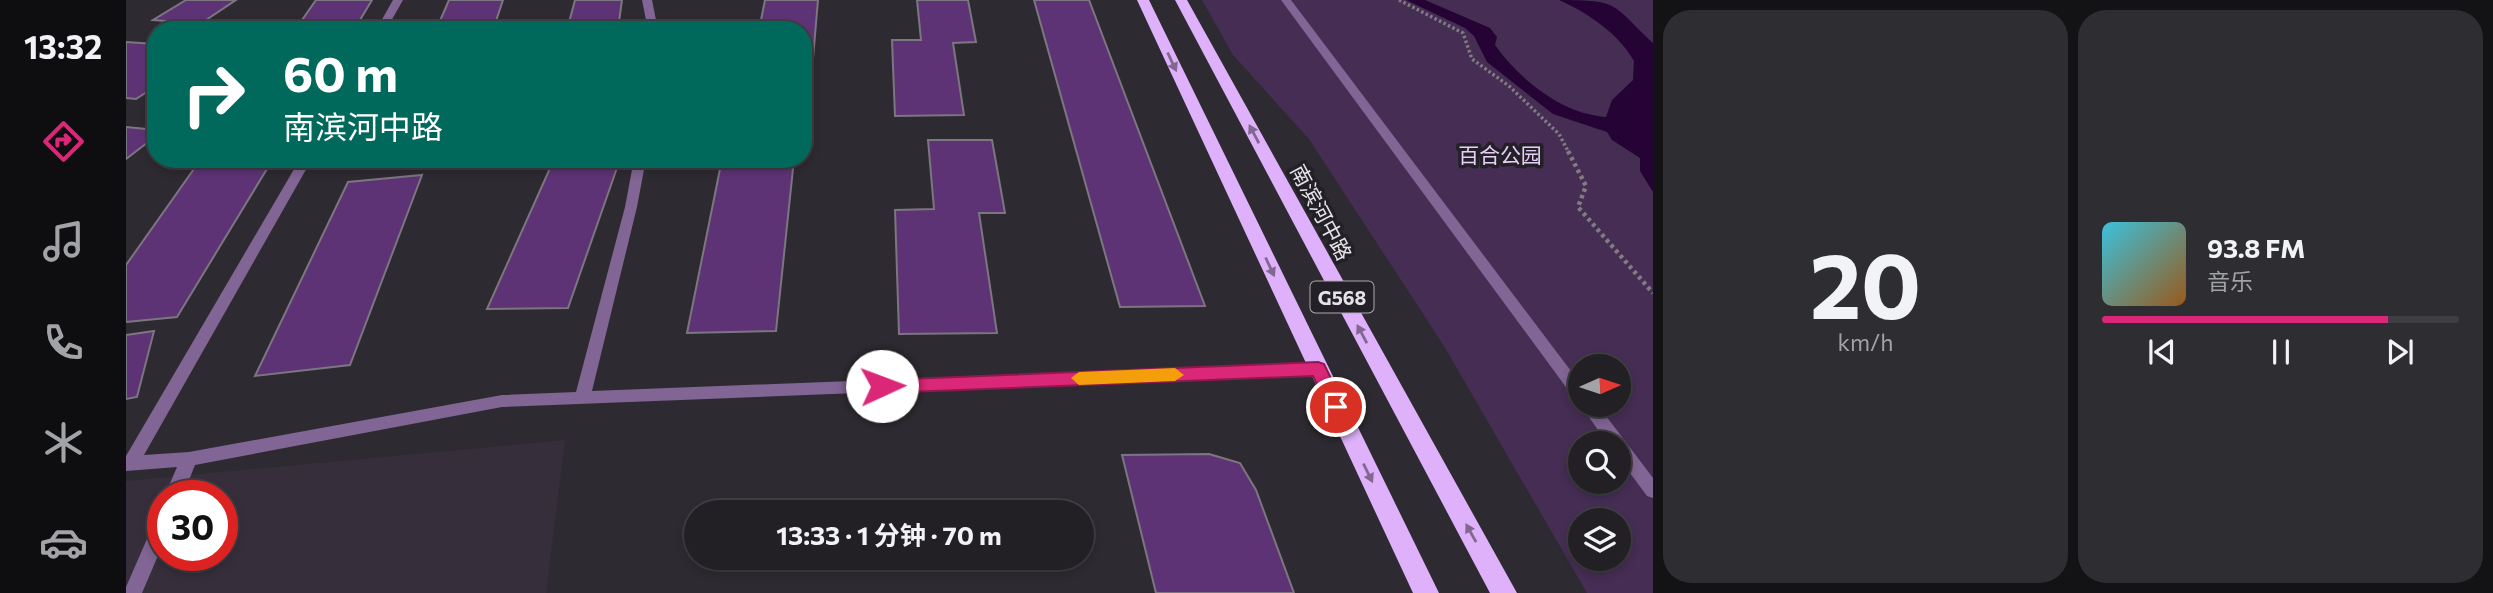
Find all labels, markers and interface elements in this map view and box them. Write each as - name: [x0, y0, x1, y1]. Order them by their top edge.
- text: 13:32: [24, 26, 102, 66]
- text: 60 m: [283, 42, 398, 102]
- icon: right: [168, 49, 259, 140]
- one-way arrow: [1167, 52, 1178, 72]
- text: 南滨河中路: [283, 106, 443, 146]
- icon: directions: [39, 117, 88, 166]
- one-way arrow: [1248, 123, 1260, 143]
- park label: 百合公园: [1458, 142, 1542, 167]
- street label: 南滨河中路: [1286, 160, 1358, 264]
- icon: music: [39, 217, 88, 266]
- text: 20: [1810, 226, 1921, 338]
- text: 93.8 FM: [2207, 232, 2305, 263]
- one-way arrow: [1264, 257, 1276, 277]
- text: 音乐: [2207, 267, 2253, 295]
- road number: G568: [1310, 282, 1374, 312]
- icon: phone: [39, 318, 88, 367]
- one-way arrow: [1356, 324, 1368, 343]
- text: km/h: [1838, 328, 1893, 356]
- icon: previous: [2143, 333, 2181, 371]
- icon: pause: [2262, 333, 2300, 371]
- icon: next: [2381, 333, 2419, 371]
- position arrow: [845, 349, 919, 423]
- north arrow: [1568, 354, 1631, 416]
- map controls: [1568, 354, 1631, 571]
- pin: [1306, 377, 1366, 437]
- icon: arrive: [1317, 388, 1355, 426]
- icon: climate: [39, 418, 88, 467]
- button: search: [1568, 431, 1631, 494]
- one-way arrow: [1362, 463, 1373, 483]
- speed limit sign: 30: [147, 480, 238, 571]
- button: layers: [1568, 508, 1631, 571]
- icon: car: [39, 518, 88, 567]
- text: 13:33 · 1 分钟 · 70 m: [776, 519, 1002, 550]
- one-way arrow: [1465, 523, 1477, 543]

